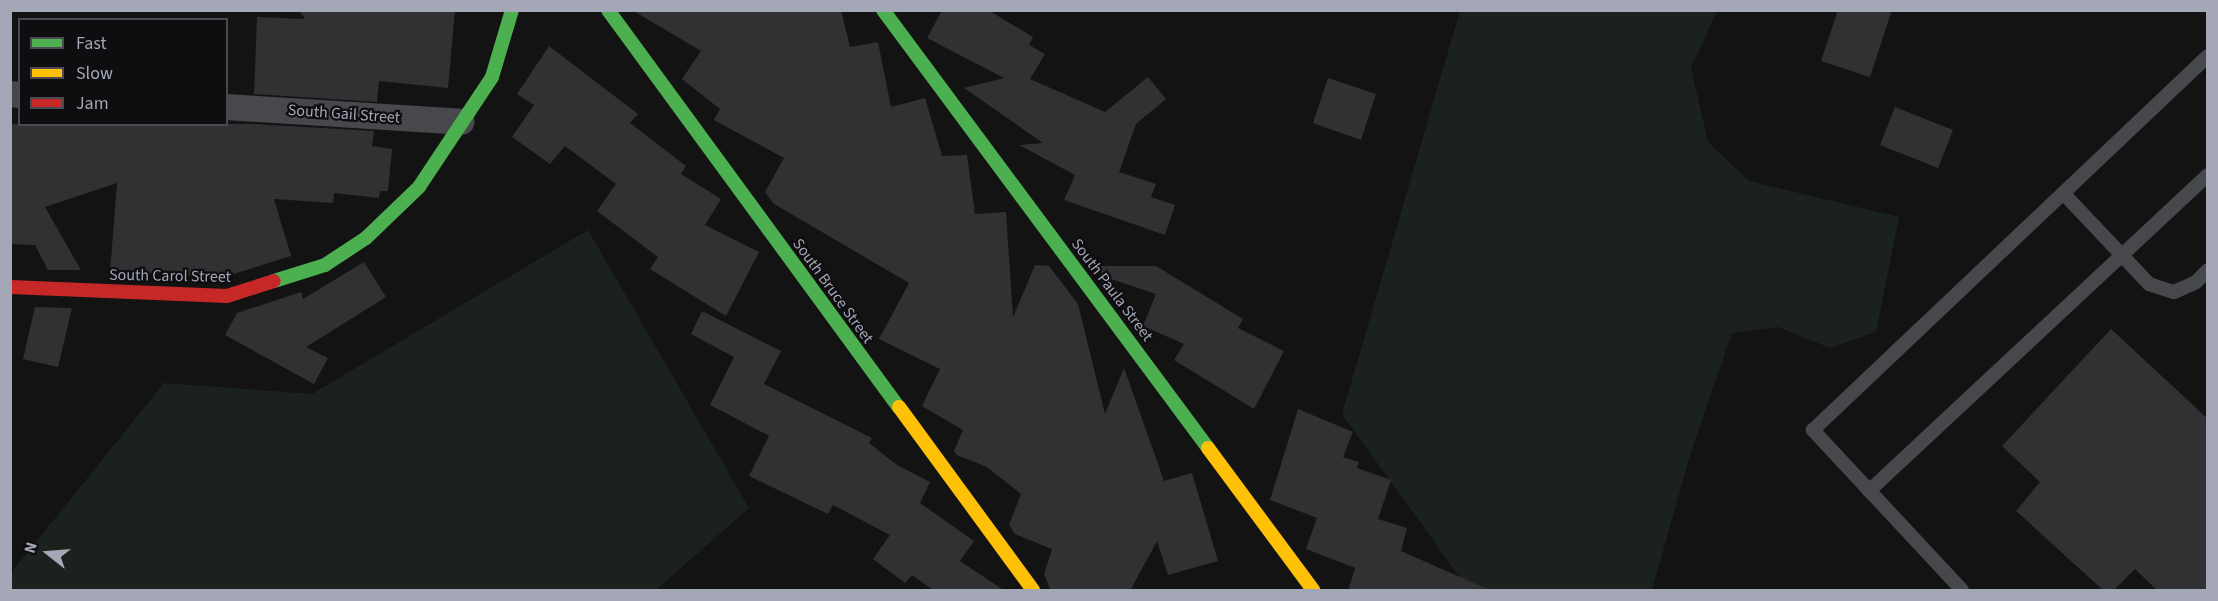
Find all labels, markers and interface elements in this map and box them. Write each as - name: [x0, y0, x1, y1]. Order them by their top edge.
- legend: [18, 18, 228, 126]
- text: Fast: [76, 31, 107, 56]
- text: Slow: [76, 61, 113, 86]
- text: Jam: [76, 91, 109, 116]
- street label: South Gail Street: [287, 101, 401, 127]
- street label: South Bruce Street: [788, 235, 878, 347]
- street label: South Paula Street: [1067, 235, 1157, 345]
- street label: South Carol Street: [109, 265, 231, 287]
- north arrow: [18, 523, 78, 583]
- text: N: [19, 539, 43, 556]

